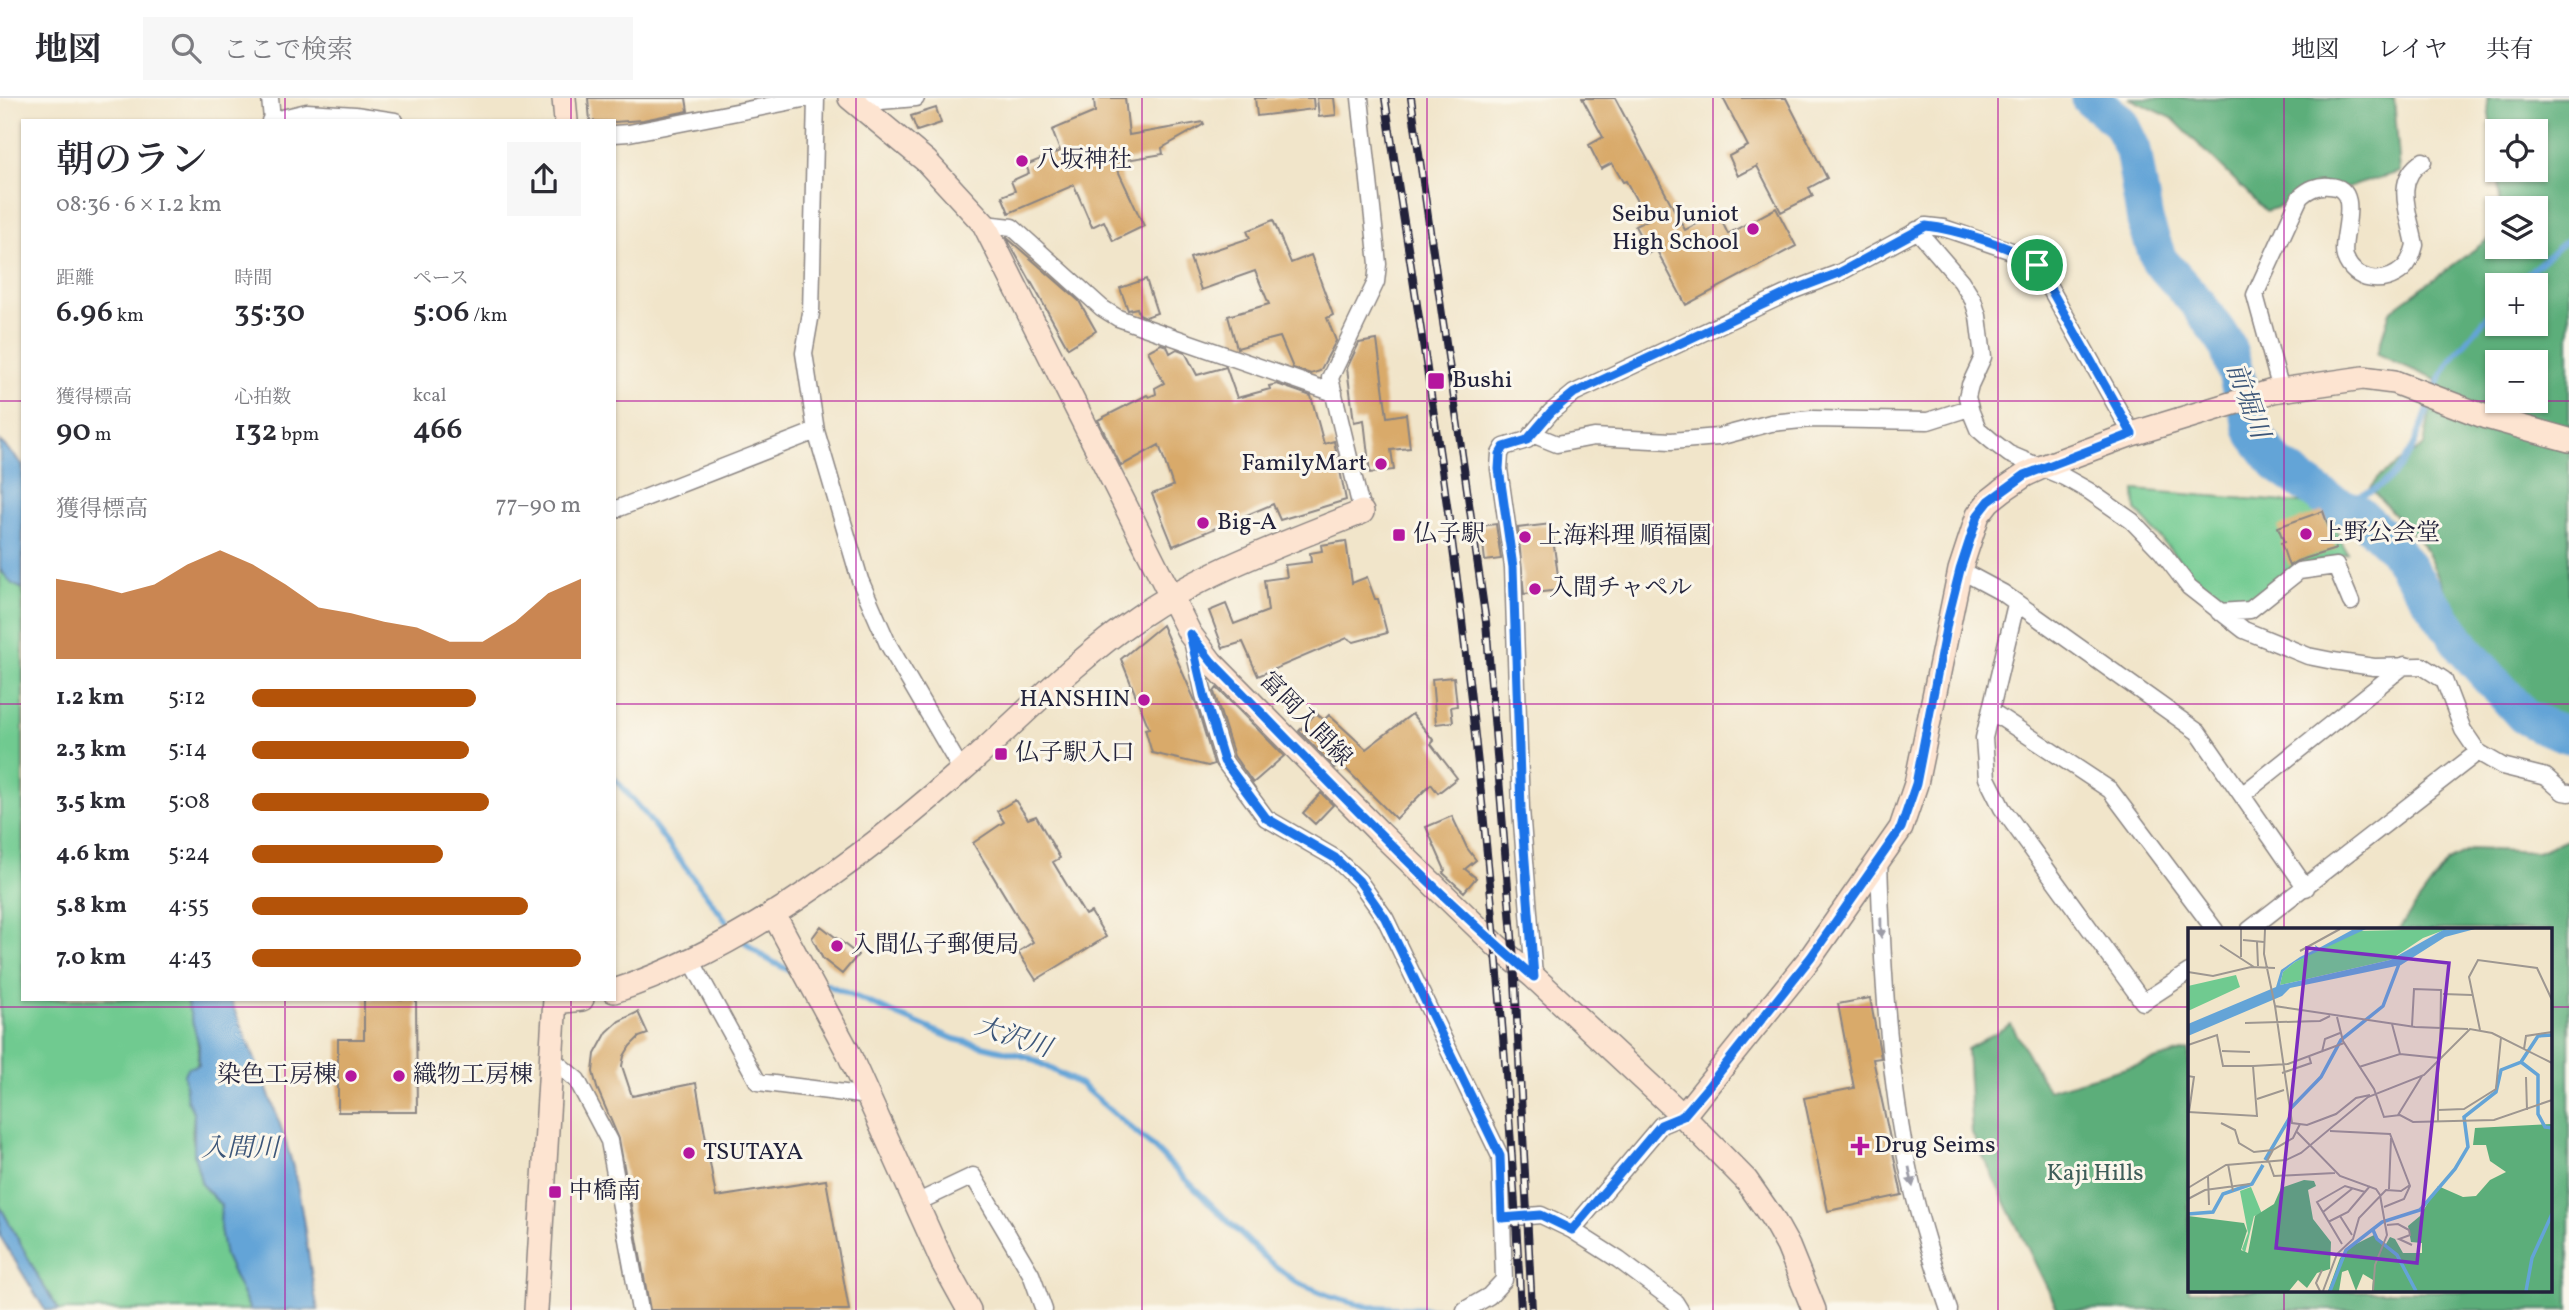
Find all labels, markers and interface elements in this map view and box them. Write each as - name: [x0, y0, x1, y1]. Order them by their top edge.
- search box: [143, 17, 633, 80]
- text: 地図: [35, 29, 101, 75]
- icon: search: [167, 29, 205, 67]
- text: ここで検索: [223, 33, 353, 69]
- text: 地図: [2291, 34, 2339, 68]
- text: レイヤ: [2377, 34, 2448, 68]
- text: 共有: [2486, 34, 2534, 68]
- map controls: [2485, 119, 2548, 413]
- button: locate: [2485, 119, 2548, 182]
- text: 朝のラン: [56, 136, 208, 189]
- button: share: [507, 142, 581, 216]
- place label: 八坂神社: [1036, 144, 1132, 178]
- marker: 八坂神社: [1014, 153, 1030, 169]
- text: 08:36 · 6 × 1.2 km: [56, 189, 222, 221]
- button: layers: [2485, 196, 2548, 259]
- place label: Seibu Juniot High School: [1612, 198, 1739, 260]
- marker: Seibu Juniot High School: [1745, 221, 1761, 237]
- pin: [2007, 235, 2067, 295]
- icon: arrive: [2018, 246, 2056, 284]
- text: 距離: [56, 266, 94, 292]
- text: 時間: [234, 266, 272, 292]
- text: ペース: [413, 266, 469, 292]
- button: +: [2485, 273, 2548, 336]
- text: 6.96: [56, 292, 113, 334]
- text: 35:30: [234, 292, 305, 334]
- text: 5:06: [413, 292, 470, 334]
- text: km: [113, 303, 144, 329]
- text: /km: [470, 303, 507, 329]
- button: −: [2485, 350, 2548, 413]
- water label: 前堀川: [2217, 358, 2278, 447]
- place label: Bushi: [1452, 364, 1512, 398]
- marker: Bushi: [1426, 371, 1446, 391]
- text: kcal: [413, 383, 446, 409]
- text: 獲得標高: [56, 385, 132, 411]
- text: 心拍数: [234, 385, 291, 411]
- text: 466: [413, 409, 462, 451]
- text: 90: [56, 411, 91, 453]
- text: 132: [234, 411, 277, 453]
- text: m: [91, 422, 112, 448]
- text: bpm: [277, 422, 319, 448]
- place label: FamilyMart: [1241, 447, 1367, 481]
- marker: FamilyMart: [1373, 456, 1389, 472]
- text: 77–90 m: [495, 490, 581, 522]
- text: 獲得標高: [56, 494, 148, 526]
- place label: Big-A: [1217, 506, 1277, 540]
- marker: Big-A: [1195, 515, 1211, 531]
- place label: 上野公会堂: [2320, 517, 2440, 551]
- place label: 仏子駅: [1413, 518, 1485, 552]
- place label: 上海料理 順福園: [1539, 520, 1712, 554]
- marker: 上野公会堂: [2298, 526, 2314, 542]
- marker: 仏子駅: [1391, 527, 1407, 543]
- marker: 上海料理 順福園: [1517, 529, 1533, 545]
- place label: 入間チャペル: [1549, 572, 1692, 606]
- marker: 入間チャペル: [1527, 581, 1543, 597]
- street label: 富岡入間線: [1251, 665, 1359, 775]
- text: 1.2 km: [56, 682, 125, 714]
- text: 5:12: [168, 682, 206, 714]
- place label: HANSHIN: [1020, 683, 1130, 717]
- marker: HANSHIN: [1136, 692, 1152, 708]
- text: 2.3 km: [56, 734, 127, 766]
- text: 5:14: [168, 734, 207, 766]
- place label: 仏子駅入口: [1015, 737, 1135, 771]
- marker: 仏子駅入口: [993, 746, 1009, 762]
- text: 3.5 km: [56, 786, 126, 818]
- text: 5:08: [168, 786, 210, 818]
- text: 4.6 km: [56, 838, 130, 870]
- text: 5:24: [168, 838, 210, 870]
- text: 5.8 km: [56, 890, 127, 922]
- text: 4:55: [168, 890, 209, 922]
- one-way arrow: [1875, 917, 1886, 939]
- inset map: [2188, 928, 2552, 1292]
- place label: 入間仏子郵便局: [851, 929, 1019, 963]
- marker: 入間仏子郵便局: [829, 938, 845, 954]
- text: 7.0 km: [56, 942, 126, 974]
- text: 4:43: [168, 942, 212, 974]
- water label: 大沢川: [970, 1009, 1058, 1068]
- place label: 染色工房棟: [217, 1059, 337, 1093]
- place label: 織物工房棟: [413, 1059, 533, 1093]
- marker: 染色工房棟: [343, 1068, 359, 1084]
- marker: 織物工房棟: [391, 1068, 407, 1084]
- place label: Drug Seims: [1874, 1129, 1996, 1163]
- water label: 入間川: [201, 1131, 282, 1167]
- place label: TSUTAYA: [703, 1136, 803, 1170]
- marker: Drug Seims: [1852, 1138, 1868, 1154]
- marker: TSUTAYA: [681, 1145, 697, 1161]
- park label: Kaji Hills: [2047, 1157, 2143, 1191]
- one-way arrow: [1906, 1166, 1917, 1188]
- place label: 中橋南: [569, 1175, 641, 1209]
- marker: 中橋南: [547, 1184, 563, 1200]

